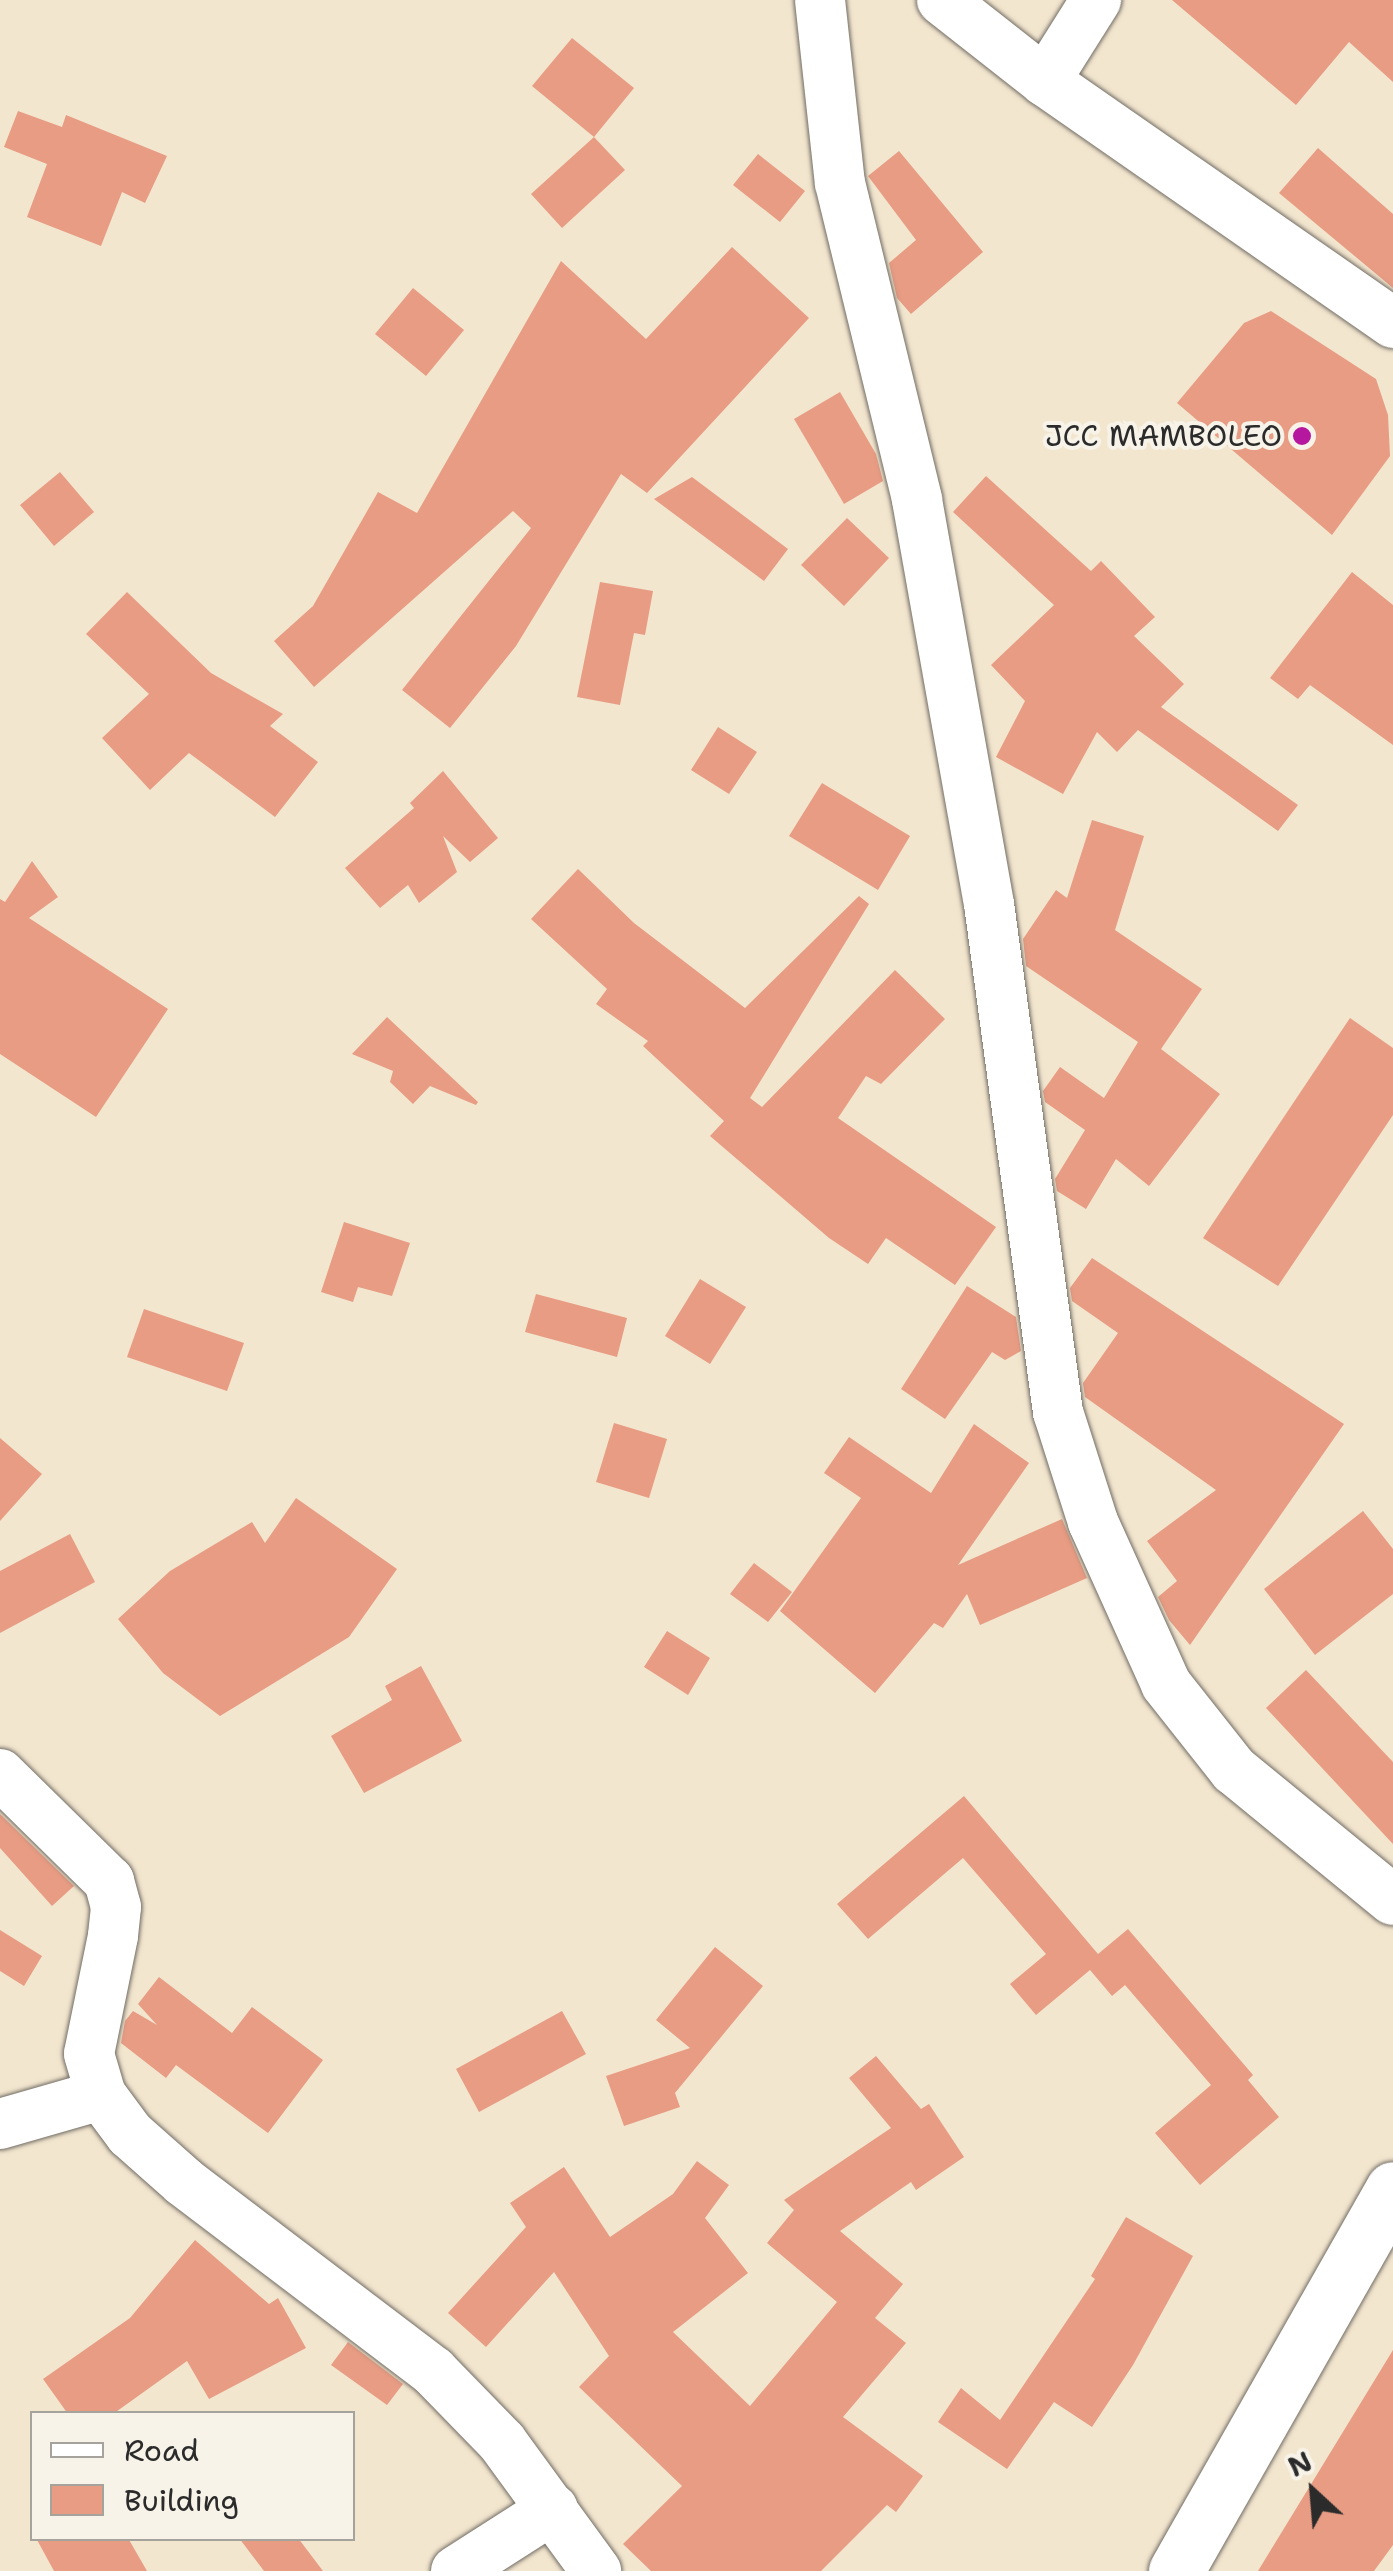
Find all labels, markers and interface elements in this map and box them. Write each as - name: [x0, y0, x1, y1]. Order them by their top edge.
- place label: JCC MAMBOLEO: [1045, 418, 1282, 454]
- marker: JCC MAMBOLEO: [1291, 425, 1313, 447]
- legend: [30, 2411, 355, 2541]
- text: Road: [124, 2430, 199, 2471]
- north arrow: [1263, 2441, 1363, 2541]
- text: N: [1282, 2442, 1318, 2486]
- text: Building: [124, 2480, 239, 2521]

